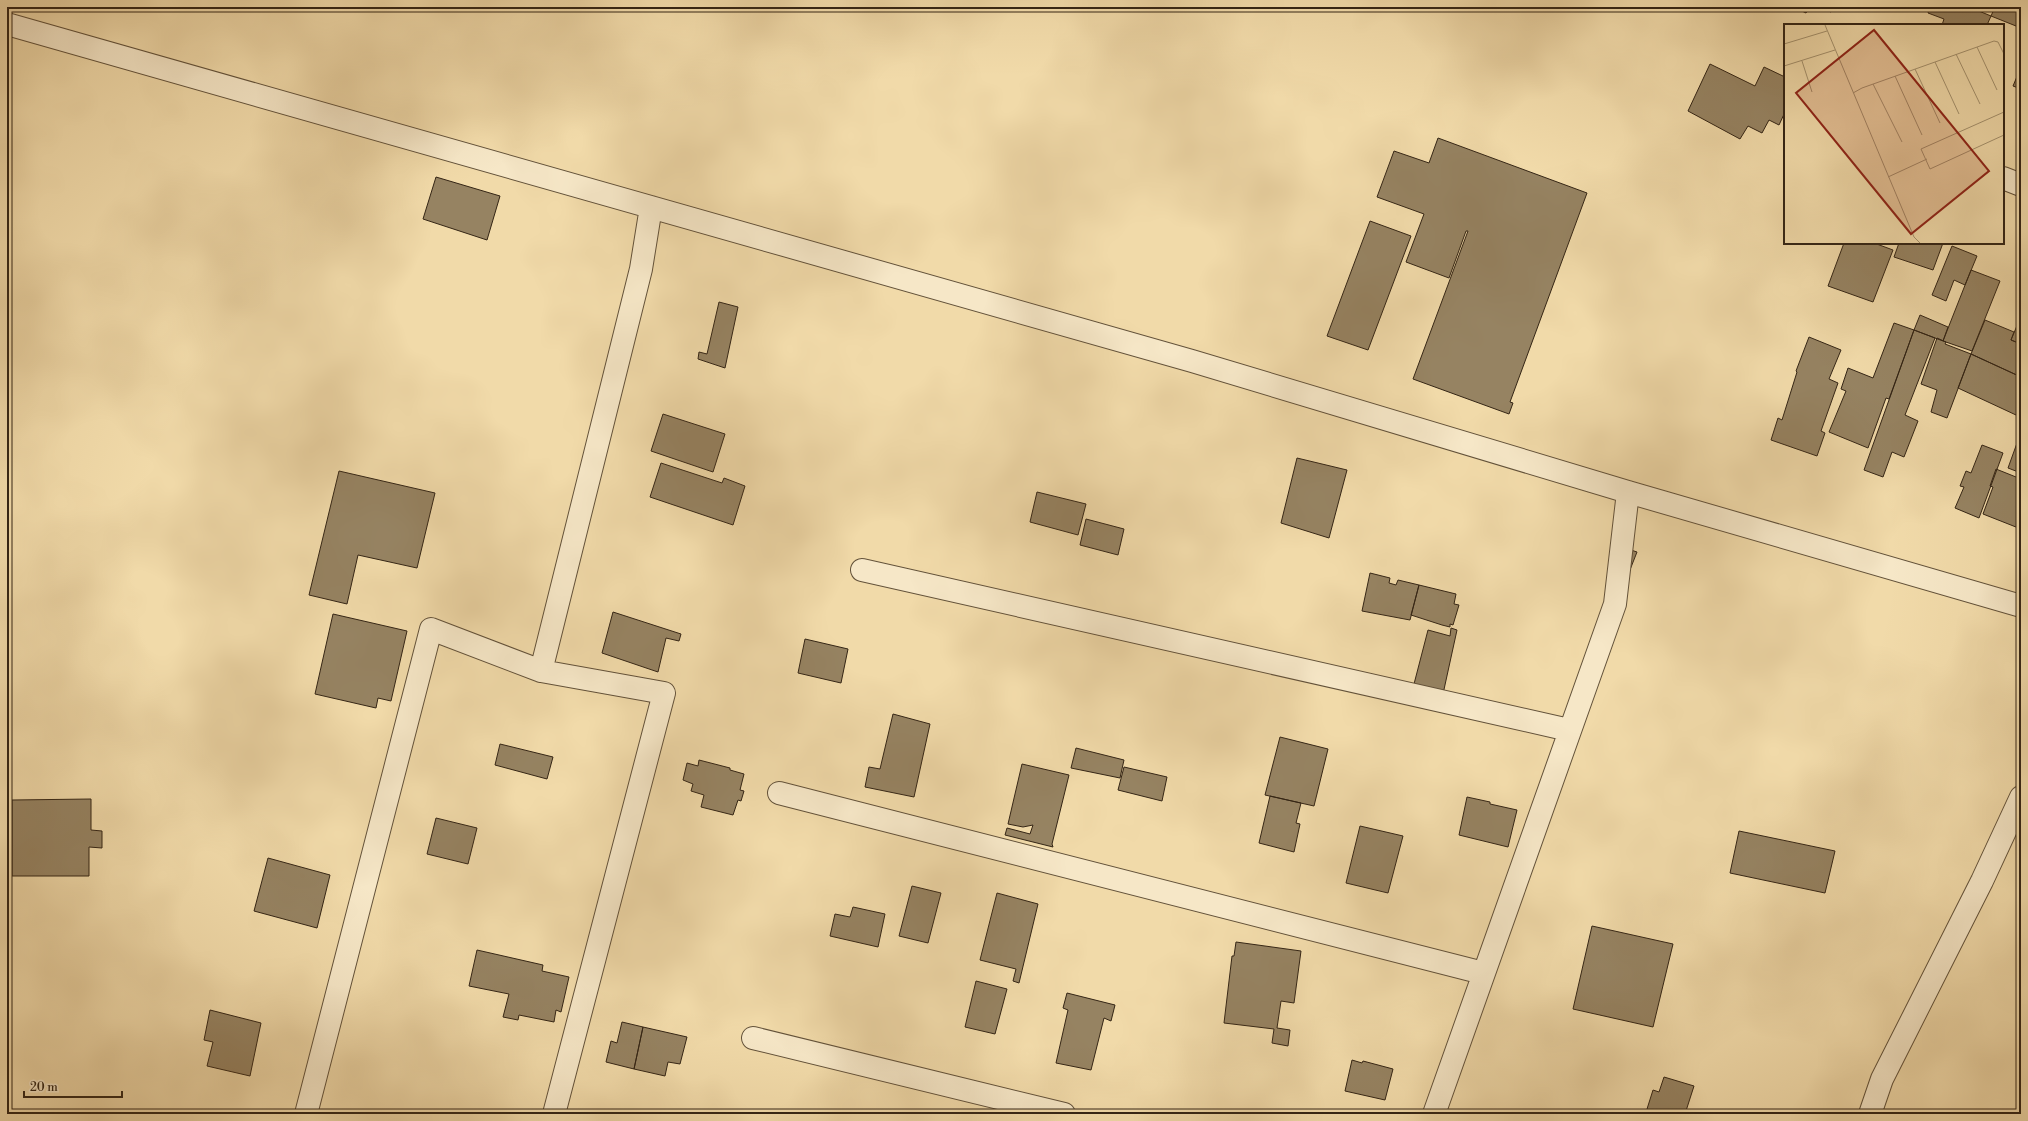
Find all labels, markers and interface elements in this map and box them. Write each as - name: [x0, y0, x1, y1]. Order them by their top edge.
- inset map: [1784, 24, 2004, 244]
- scale bar: [24, 1073, 122, 1099]
- text: 20 m: [30, 1080, 58, 1095]

